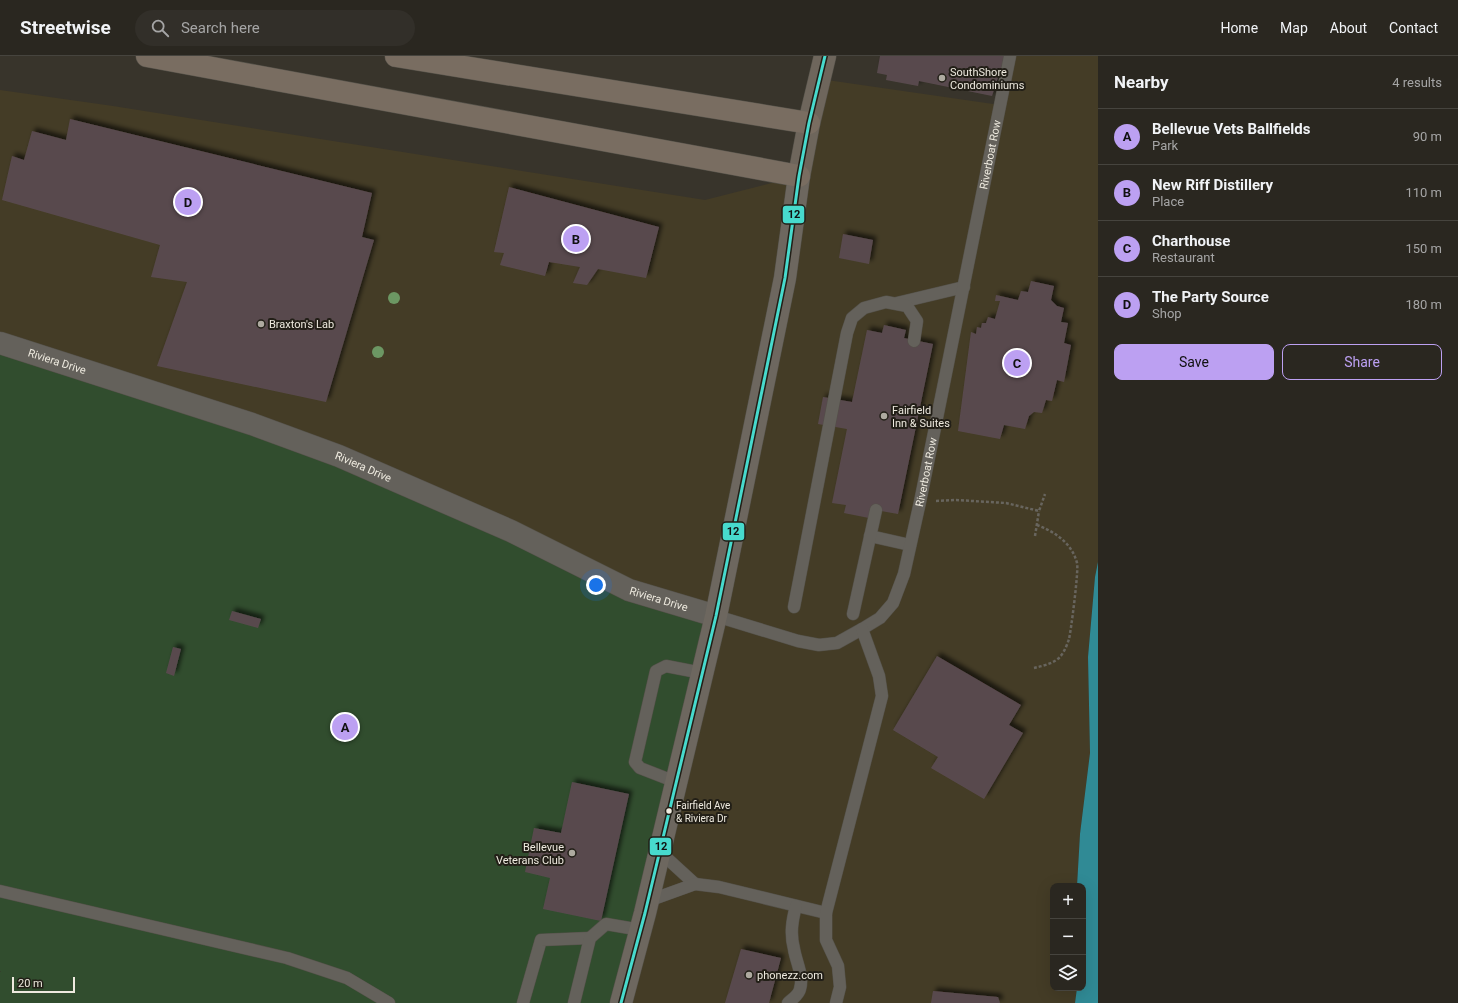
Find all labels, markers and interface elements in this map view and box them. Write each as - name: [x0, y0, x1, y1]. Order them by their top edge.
- search box: [135, 10, 415, 46]
- text: Streetwise: [20, 16, 111, 39]
- icon: search: [149, 17, 171, 39]
- text: Search here: [181, 19, 260, 37]
- text: Home: [1220, 20, 1258, 36]
- text: Map: [1280, 20, 1308, 36]
- text: About: [1330, 20, 1367, 36]
- text: Contact: [1389, 20, 1438, 36]
- place label: SouthShore Condominiums: [950, 66, 1025, 92]
- text: Nearby: [1114, 72, 1169, 92]
- marker: SouthShore Condominiums: [937, 73, 947, 83]
- text: 4 results: [1392, 75, 1442, 90]
- street label: Riverboat Row: [977, 118, 1004, 191]
- text: Bellevue Vets Ballfields: [1152, 120, 1310, 138]
- text: A: [1123, 129, 1131, 144]
- text: 90 m: [1413, 129, 1442, 144]
- text: Park: [1152, 138, 1178, 153]
- text: New Riff Distillery: [1152, 176, 1273, 194]
- text: B: [1123, 185, 1131, 200]
- text: 110 m: [1405, 185, 1442, 200]
- pin: D: [175, 187, 201, 217]
- text: Place: [1152, 194, 1184, 209]
- line badge: 12: [782, 205, 805, 224]
- text: 12: [788, 208, 800, 221]
- pin: B: [563, 224, 589, 254]
- text: Charthouse: [1152, 232, 1230, 250]
- text: C: [1123, 241, 1131, 256]
- text: 150 m: [1405, 241, 1442, 256]
- text: Restaurant: [1152, 250, 1215, 265]
- text: The Party Source: [1152, 288, 1269, 306]
- text: D: [1123, 297, 1131, 312]
- text: 180 m: [1405, 297, 1442, 312]
- text: Shop: [1152, 306, 1182, 321]
- place label: Braxton's Lab: [269, 318, 334, 331]
- marker: Braxton's Lab: [256, 319, 266, 329]
- button: Save: [1114, 344, 1274, 380]
- button: Share: [1282, 344, 1442, 380]
- street label: Riviera Drive: [26, 346, 88, 377]
- pin: C: [1004, 348, 1030, 378]
- place label: Fairfield Inn & Suites: [892, 404, 950, 430]
- marker: Fairfield Inn & Suites: [879, 411, 889, 421]
- street label: Riverboat Row: [913, 436, 940, 508]
- street label: Riviera Drive: [333, 449, 394, 485]
- line badge: 12: [722, 522, 745, 541]
- text: 12: [727, 525, 739, 538]
- your location: [586, 575, 606, 595]
- street label: Riviera Drive: [628, 585, 689, 614]
- pin: A: [332, 712, 358, 742]
- place label: Fairfield Ave & Riviera Dr: [676, 800, 730, 824]
- marker: Fairfield Ave & Riviera Dr: [664, 806, 674, 816]
- line badge: 12: [649, 837, 672, 856]
- text: 12: [655, 840, 667, 853]
- place label: Bellevue Veterans Club: [496, 841, 564, 867]
- marker: Bellevue Veterans Club: [567, 848, 577, 858]
- map controls: [1050, 883, 1086, 991]
- button: +: [1050, 883, 1086, 919]
- button: −: [1050, 919, 1086, 955]
- button: layers: [1050, 955, 1086, 991]
- place label: phonezz.com: [757, 969, 823, 982]
- marker: phonezz.com: [744, 970, 754, 980]
- scale bar: [12, 975, 75, 994]
- text: 20 m: [18, 977, 43, 990]

